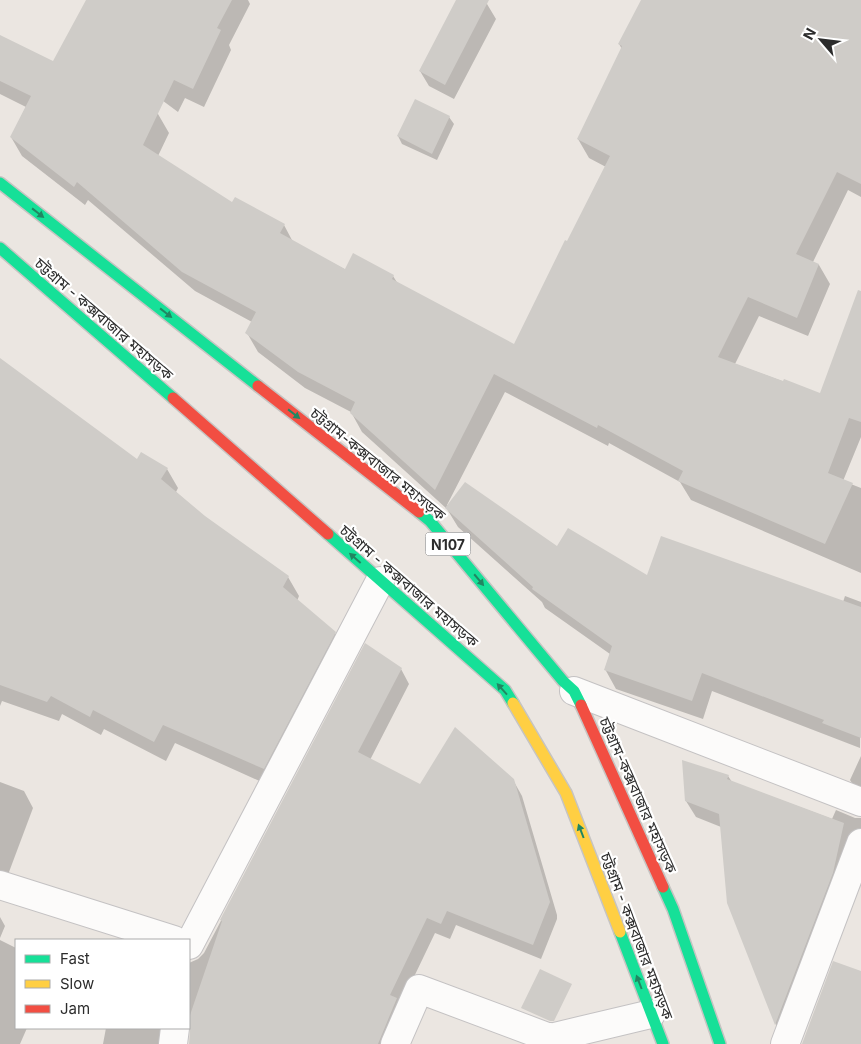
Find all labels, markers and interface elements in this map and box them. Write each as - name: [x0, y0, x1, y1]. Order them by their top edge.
- north arrow: [796, 15, 846, 65]
- text: N: [799, 25, 819, 42]
- one-way arrow: [31, 207, 44, 218]
- street label: চট্টগ্রাম - কক্সবাজার মহাসড়ক: [30, 253, 178, 385]
- one-way arrow: [159, 308, 172, 319]
- street label: চট্টগ্রাম-কক্সবাজার মহাসড়ক: [306, 403, 450, 525]
- one-way arrow: [287, 409, 300, 419]
- street label: চট্টগ্রাম - কক্সবাজার মহাসড়ক: [335, 520, 483, 652]
- road number: N107: [426, 532, 470, 556]
- one-way arrow: [349, 552, 361, 564]
- one-way arrow: [473, 573, 484, 586]
- one-way arrow: [497, 683, 508, 695]
- street label: চট্টগ্রাম-কক্সবাজার মহাসড়ক: [595, 713, 681, 877]
- one-way arrow: [577, 823, 584, 838]
- street label: চট্টগ্রাম - কক্সবাজার মহাসড়ক: [596, 849, 678, 1023]
- legend: [15, 939, 190, 1029]
- text: Fast: [60, 949, 90, 968]
- text: Slow: [60, 974, 94, 993]
- one-way arrow: [635, 974, 643, 989]
- text: Jam: [60, 999, 90, 1018]

